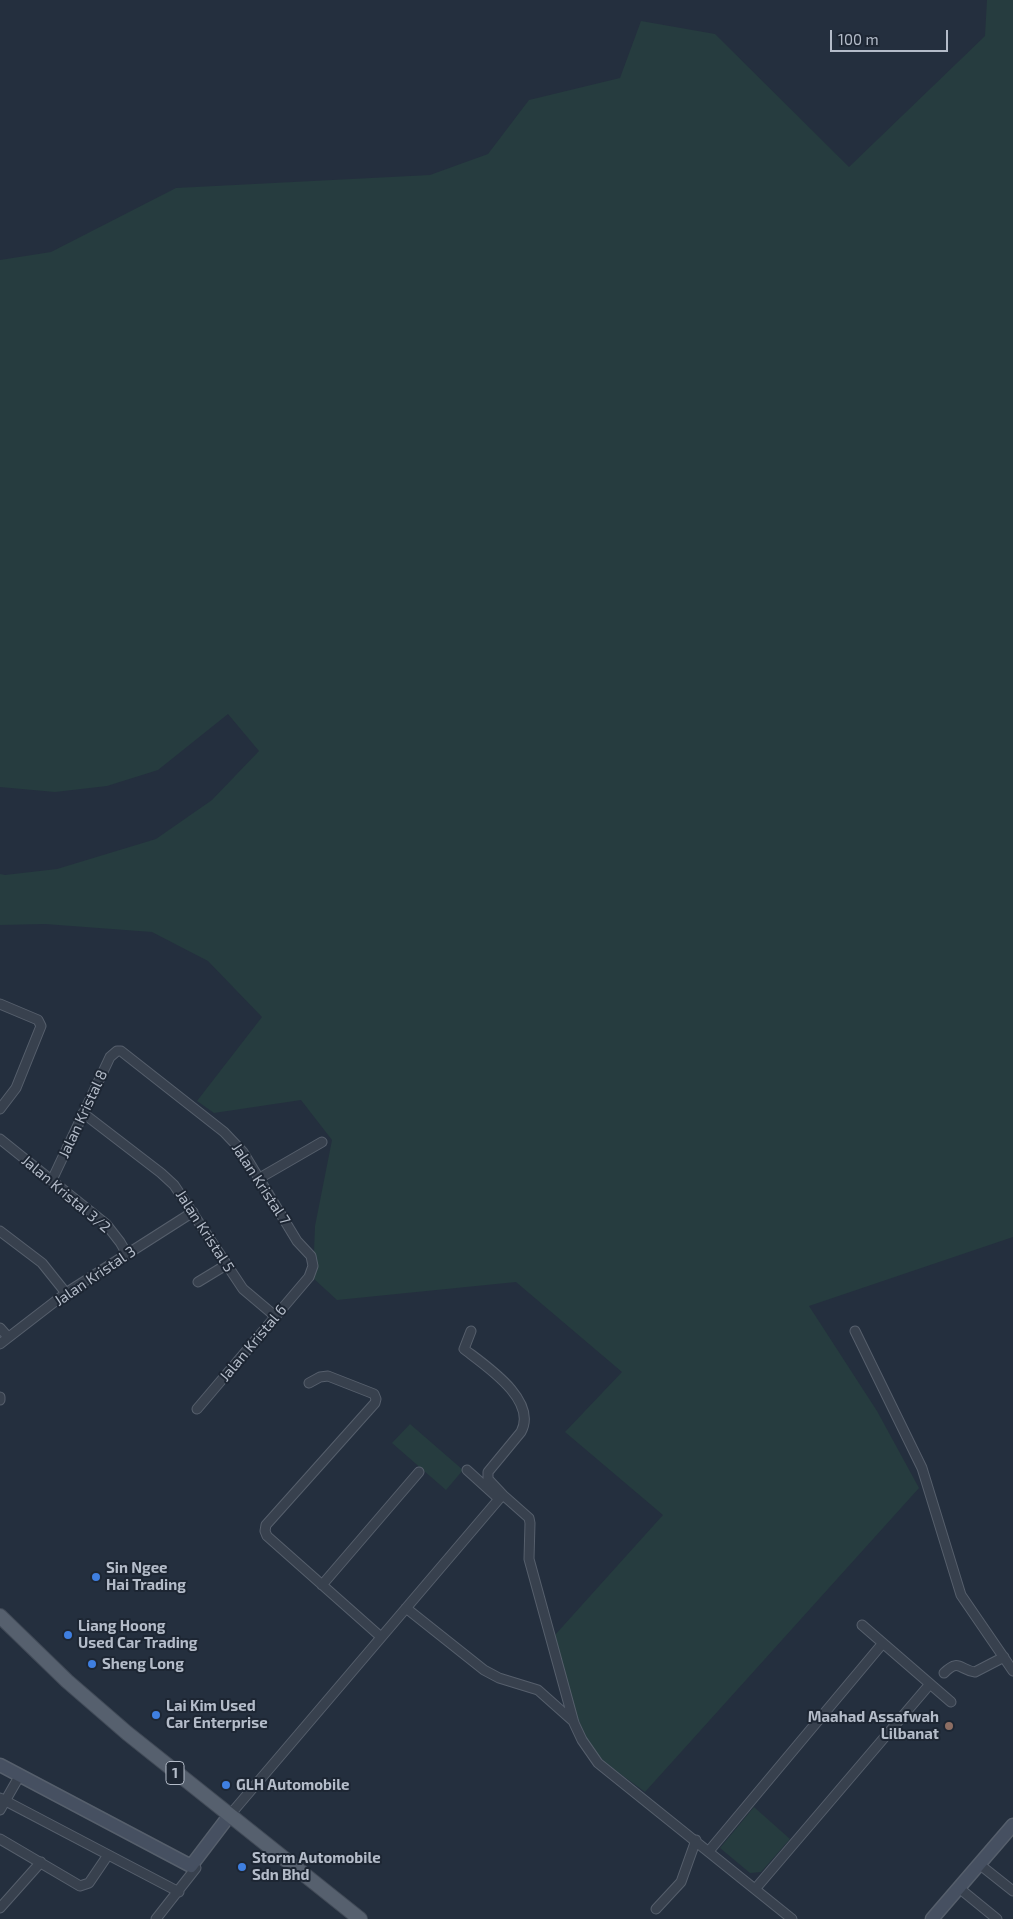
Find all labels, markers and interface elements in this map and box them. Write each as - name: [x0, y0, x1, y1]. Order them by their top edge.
- scale bar: [833, 20, 950, 52]
- text: 100 m: [838, 30, 879, 48]
- street label: Jalan Kristal 8: [55, 1067, 111, 1161]
- street label: Jalan Kristal 7: [228, 1140, 294, 1228]
- street label: Jalan Kristal 3/2: [18, 1152, 114, 1236]
- street label: Jalan Kristal 5: [172, 1187, 238, 1275]
- street label: Jalan Kristal 3: [51, 1242, 139, 1310]
- street label: Jalan Kristal 6: [216, 1301, 290, 1385]
- place label: Sin Ngee Hai Trading: [106, 1559, 186, 1594]
- marker: Sin Ngee Hai Trading: [90, 1571, 102, 1583]
- place label: Liang Hoong Used Car Trading: [78, 1617, 198, 1652]
- marker: Liang Hoong Used Car Trading: [62, 1629, 74, 1641]
- place label: Sheng Long: [102, 1655, 184, 1673]
- marker: Sheng Long: [86, 1658, 98, 1670]
- place label: Lai Kim Used Car Enterprise: [166, 1697, 268, 1732]
- place label: Maahad Assafwah Lilbanat: [808, 1708, 939, 1743]
- marker: Lai Kim Used Car Enterprise: [150, 1709, 162, 1721]
- marker: Maahad Assafwah Lilbanat: [943, 1720, 955, 1732]
- road number: 1: [166, 1762, 184, 1785]
- place label: GLH Automobile: [236, 1776, 350, 1794]
- marker: GLH Automobile: [220, 1779, 232, 1791]
- place label: Storm Automobile Sdn Bhd: [252, 1849, 381, 1884]
- marker: Storm Automobile Sdn Bhd: [236, 1861, 248, 1873]

